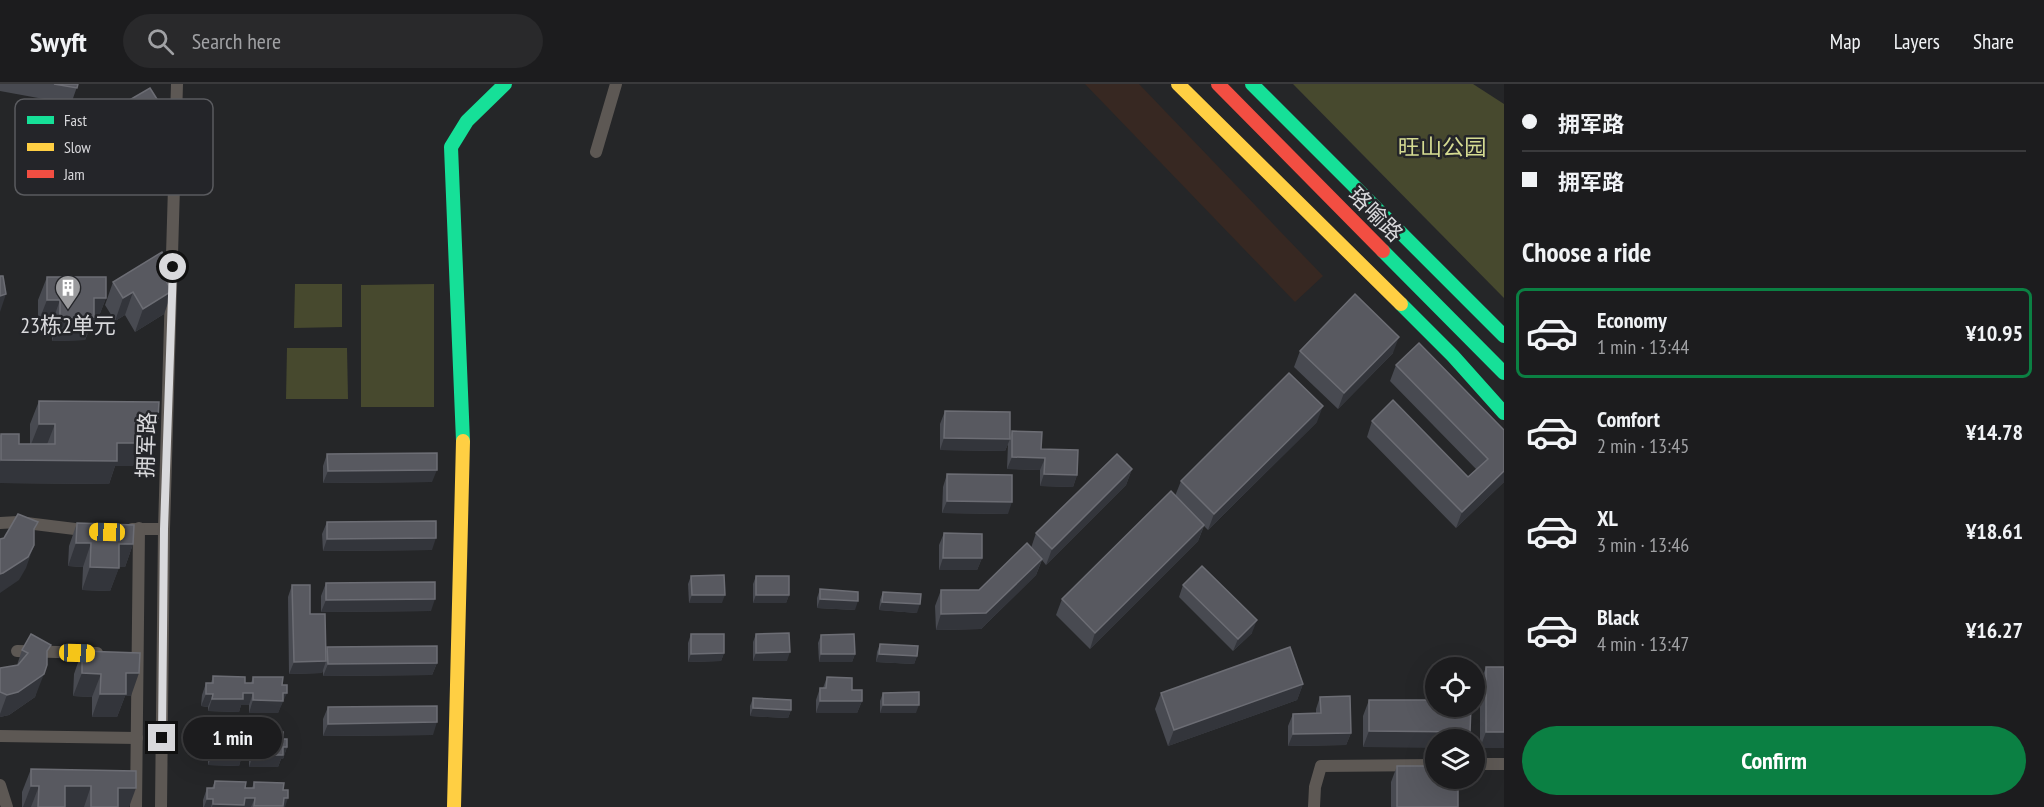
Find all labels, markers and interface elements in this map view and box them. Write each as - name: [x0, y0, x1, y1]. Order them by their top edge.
- search box: [123, 14, 543, 68]
- text: Swyft: [30, 23, 87, 60]
- icon: search: [144, 25, 177, 58]
- text: Search here: [192, 27, 281, 55]
- text: Map: [1830, 28, 1861, 55]
- text: Layers: [1894, 28, 1940, 55]
- text: Share: [1973, 28, 2014, 55]
- legend: [15, 99, 213, 195]
- text: Fast: [64, 110, 87, 130]
- text: 拥军路: [1558, 110, 1624, 138]
- park label: 旺山公园: [1398, 133, 1486, 161]
- text: Slow: [64, 137, 91, 157]
- text: Jam: [63, 164, 85, 184]
- text: 拥军路: [1558, 168, 1624, 196]
- street label: 珞喻路: [1343, 181, 1409, 247]
- text: Choose a ride: [1522, 235, 1651, 269]
- route start: [159, 253, 186, 280]
- building icon: 23栋2单元: [53, 273, 83, 311]
- icon: car: [1525, 306, 1579, 360]
- text: Economy: [1597, 306, 1667, 334]
- place label: 23栋2单元: [20, 311, 116, 339]
- text: ¥10.95: [1966, 319, 2023, 347]
- text: 1 min · 13:44: [1597, 334, 1689, 360]
- icon: car: [1525, 405, 1579, 459]
- text: Comfort: [1597, 405, 1660, 433]
- street label: 拥军路: [131, 412, 161, 478]
- text: ¥14.78: [1966, 418, 2023, 446]
- text: 2 min · 13:45: [1597, 433, 1689, 459]
- icon: car: [1525, 504, 1579, 558]
- text: XL: [1597, 504, 1618, 532]
- text: ¥18.61: [1966, 517, 2023, 545]
- car: [89, 522, 125, 542]
- text: 3 min · 13:46: [1597, 532, 1689, 558]
- icon: car: [1525, 603, 1579, 657]
- text: Black: [1597, 603, 1639, 631]
- text: ¥16.27: [1966, 616, 2023, 644]
- text: 4 min · 13:47: [1597, 631, 1689, 657]
- car: [59, 643, 95, 663]
- map controls: [1425, 657, 1485, 789]
- button: locate: [1425, 657, 1485, 717]
- callout: 1 min: [183, 717, 282, 759]
- route end: [148, 724, 175, 751]
- text: 1 min: [212, 725, 253, 751]
- button: Confirm: [1522, 726, 2026, 795]
- button: layers: [1425, 729, 1485, 789]

